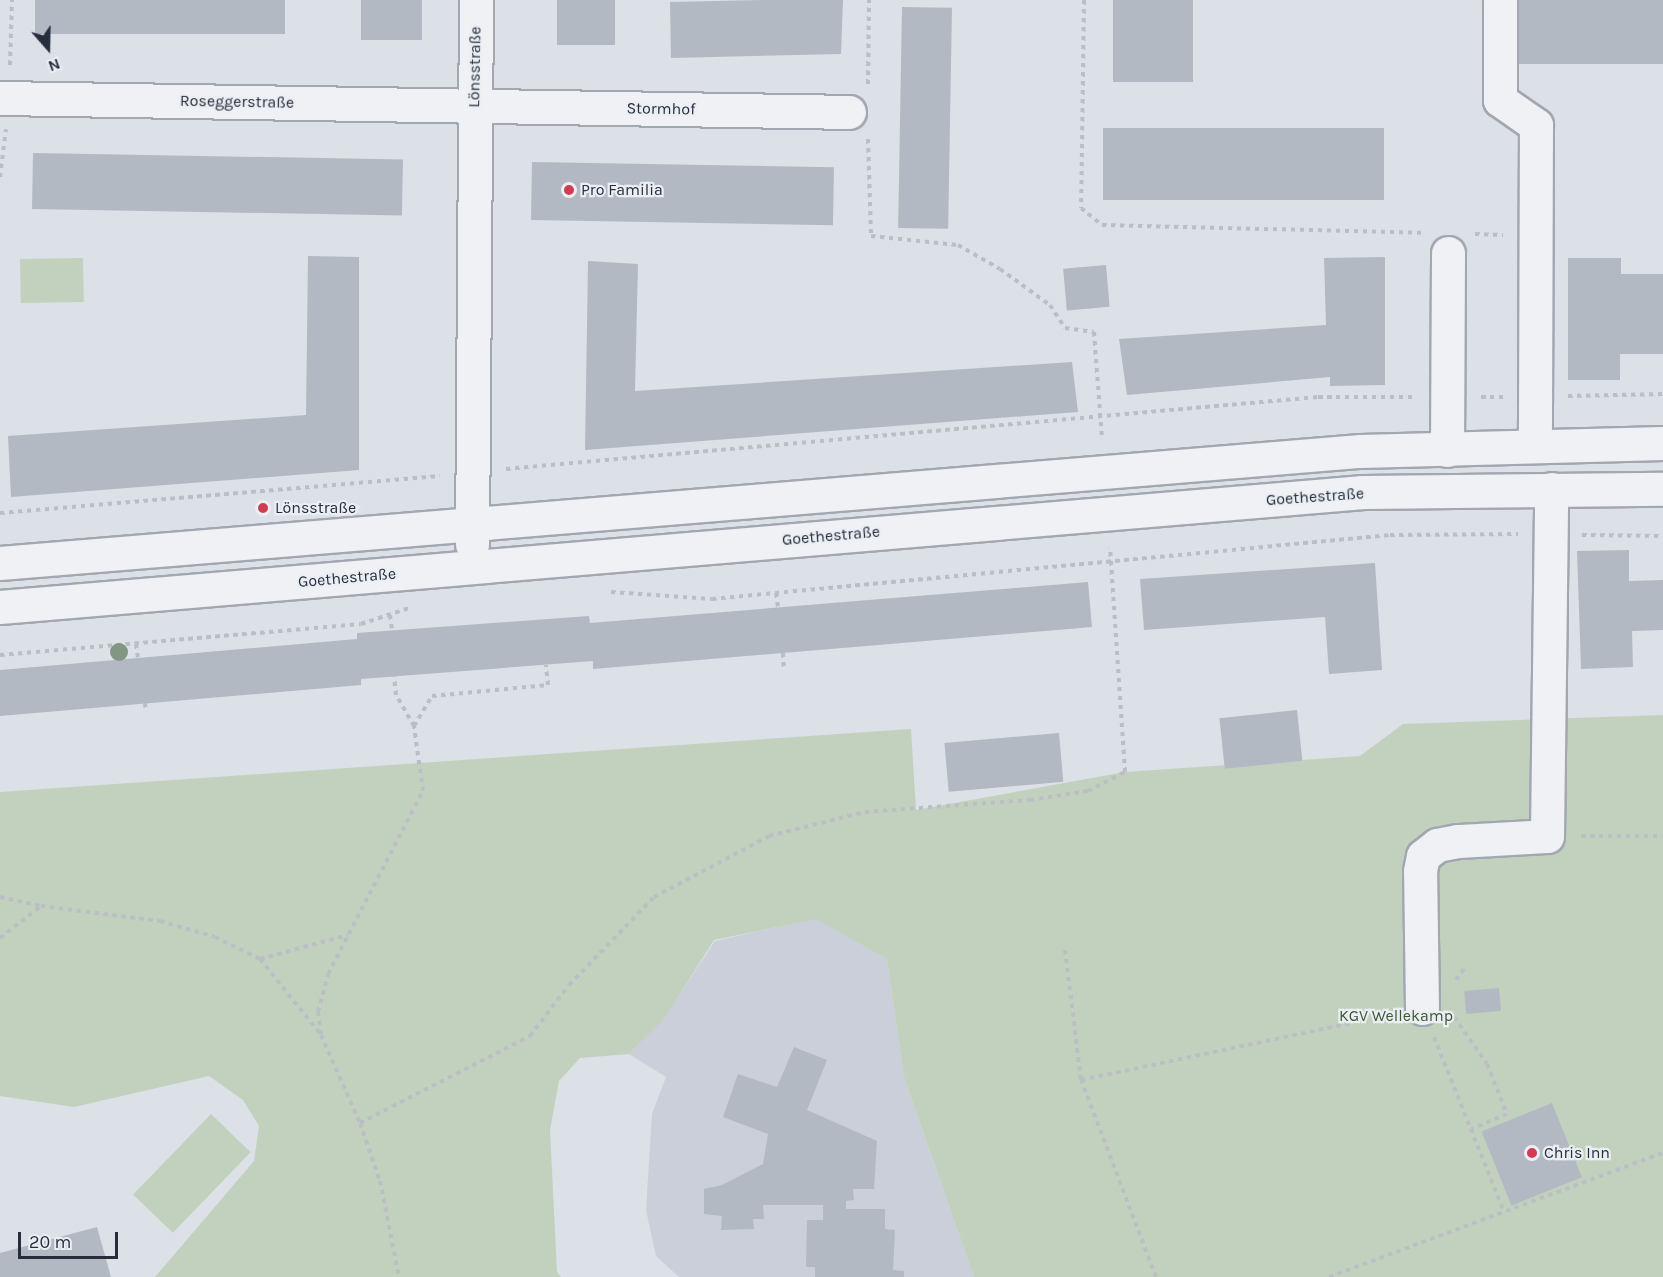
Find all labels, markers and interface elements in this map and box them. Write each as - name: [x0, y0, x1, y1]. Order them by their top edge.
- north arrow: [18, 18, 78, 78]
- street label: Lönsstraße: [465, 26, 485, 108]
- text: N: [46, 54, 63, 76]
- street label: Roseggerstraße: [180, 91, 294, 113]
- street label: Stormhof: [626, 99, 696, 119]
- place label: Pro Familia: [581, 180, 663, 200]
- marker: Pro Familia: [562, 183, 576, 197]
- street label: Goethestraße: [1265, 484, 1365, 510]
- place label: Lönsstraße: [275, 498, 356, 518]
- marker: Lönsstraße: [256, 501, 270, 515]
- street label: Goethestraße: [781, 522, 881, 550]
- street label: Goethestraße: [297, 564, 397, 592]
- park label: KGV Wellekamp: [1339, 1006, 1453, 1026]
- place label: Chris Inn: [1544, 1143, 1610, 1163]
- marker: Chris Inn: [1525, 1146, 1539, 1160]
- scale bar: [21, 1220, 122, 1258]
- text: 20 m: [29, 1231, 71, 1253]

